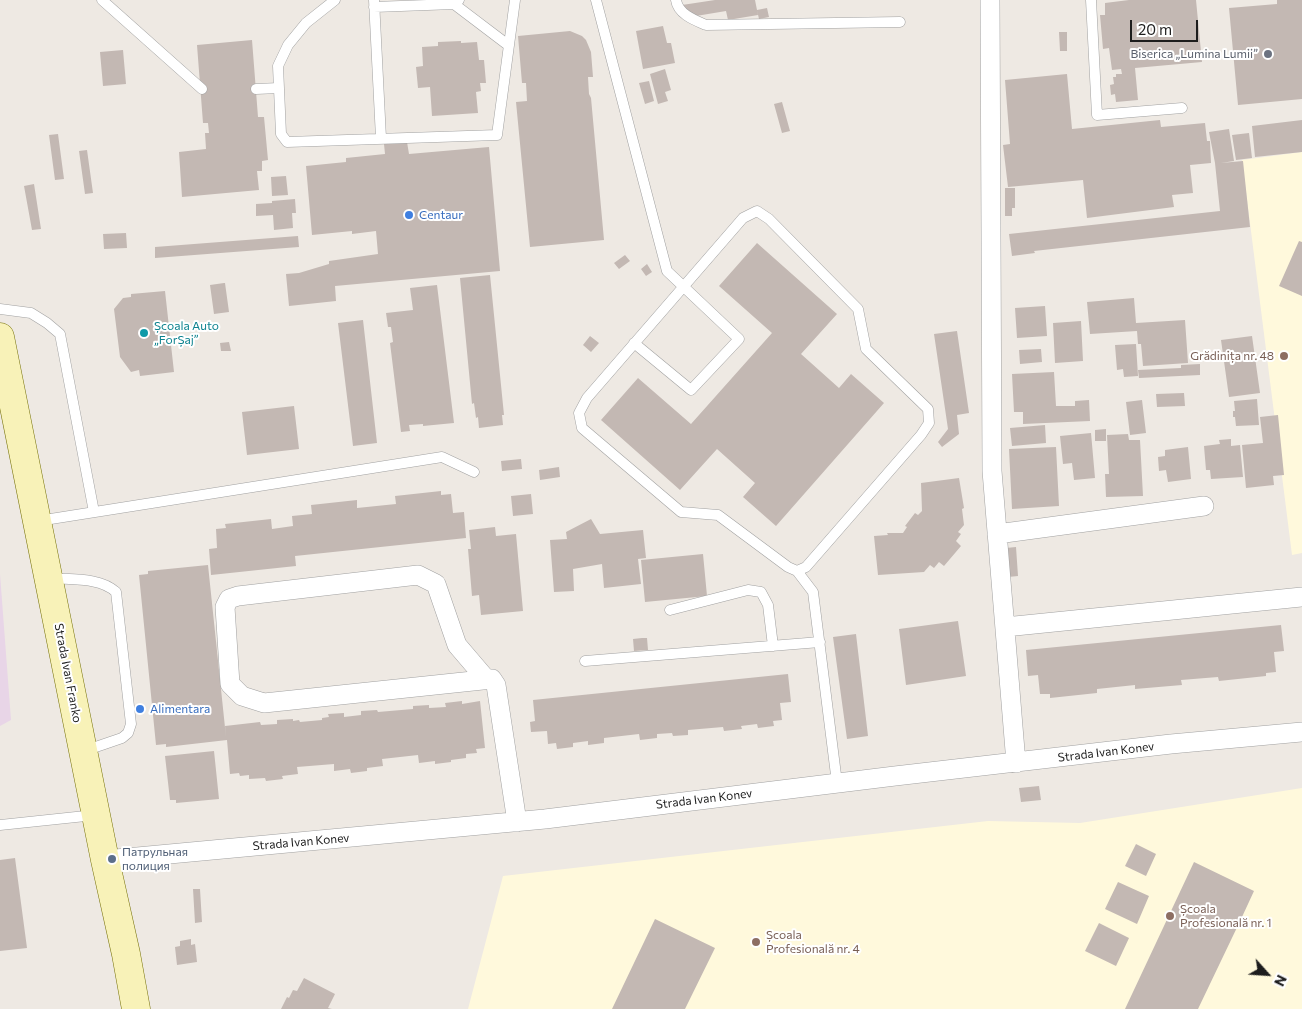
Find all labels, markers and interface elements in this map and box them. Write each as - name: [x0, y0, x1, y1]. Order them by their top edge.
- scale bar: [1132, 10, 1200, 42]
- text: 20 m: [1138, 20, 1172, 38]
- place label: Biserica „Lumina Lumii”: [1130, 47, 1258, 61]
- marker: Biserica „Lumina Lumii”: [1262, 48, 1274, 60]
- place label: Centaur: [419, 208, 463, 222]
- marker: Centaur: [403, 209, 415, 221]
- place label: Școala Auto „ForȘaj”: [154, 319, 219, 347]
- marker: Școala Auto „ForȘaj”: [138, 327, 150, 339]
- place label: Grădinița nr. 48: [1190, 349, 1274, 363]
- marker: Grădinița nr. 48: [1278, 350, 1290, 362]
- street label: Strada Ivan Franko: [51, 622, 85, 724]
- place label: Alimentara: [150, 702, 210, 716]
- marker: Alimentara: [134, 703, 146, 715]
- street label: Strada Ivan Konev: [1057, 739, 1155, 765]
- street label: Strada Ivan Konev: [655, 786, 753, 812]
- street label: Strada Ivan Konev: [252, 831, 350, 853]
- place label: Патрульная полиция: [122, 845, 188, 873]
- marker: Патрульная полиция: [106, 853, 118, 865]
- place label: Școala Profesională nr. 1: [1180, 902, 1272, 930]
- marker: Școala Profesională nr. 1: [1164, 910, 1176, 922]
- place label: Școala Profesională nr. 4: [766, 928, 860, 956]
- marker: Școala Profesională nr. 4: [750, 936, 762, 948]
- north arrow: [1242, 949, 1292, 999]
- text: N: [1271, 972, 1291, 989]

